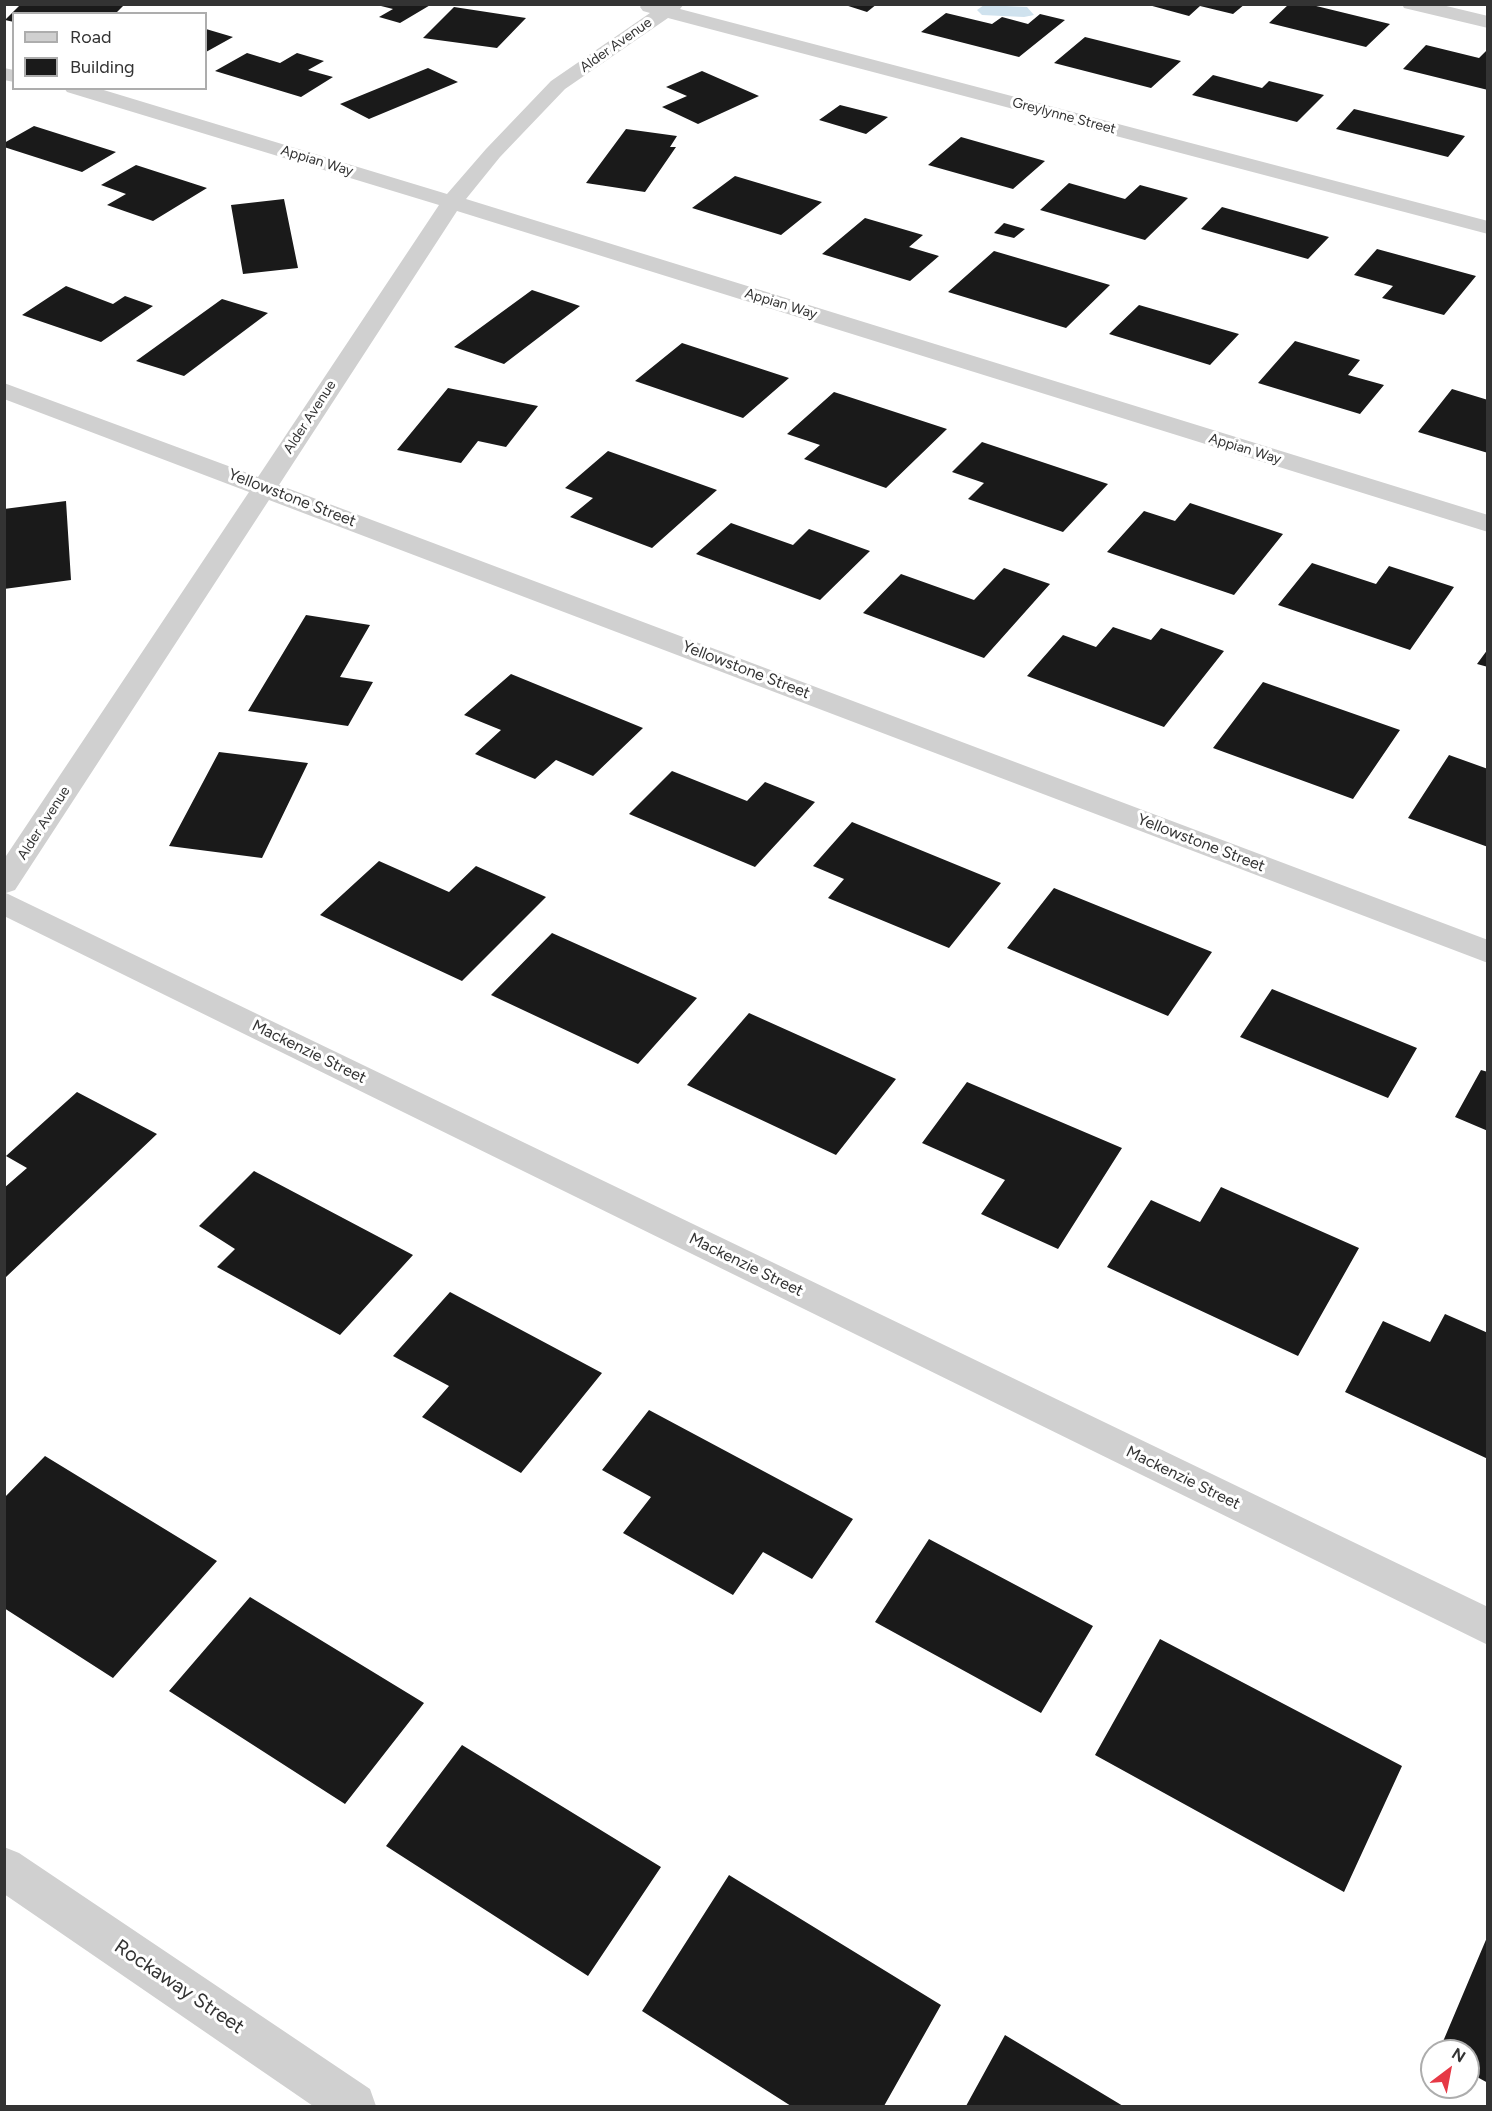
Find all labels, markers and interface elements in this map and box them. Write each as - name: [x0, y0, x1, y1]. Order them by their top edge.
- legend: [12, 12, 207, 90]
- street label: Alder Avenue: [577, 14, 655, 76]
- text: Road: [70, 26, 111, 48]
- text: Building: [70, 56, 135, 78]
- street label: Greylynne Street: [1010, 94, 1118, 138]
- street label: Appian Way: [279, 142, 355, 180]
- street label: Appian Way: [743, 285, 819, 323]
- street label: Alder Avenue: [280, 377, 340, 457]
- street label: Appian Way: [1207, 430, 1283, 468]
- street label: Yellowstone Street: [225, 465, 359, 531]
- street label: Yellowstone Street: [679, 637, 813, 703]
- street label: Alder Avenue: [14, 783, 74, 863]
- street label: Yellowstone Street: [1134, 810, 1268, 876]
- street label: Mackenzie Street: [249, 1016, 369, 1088]
- street label: Mackenzie Street: [686, 1229, 806, 1301]
- street label: Mackenzie Street: [1123, 1442, 1243, 1514]
- street label: Rockaway Street: [110, 1935, 248, 2039]
- north arrow: [1420, 2039, 1480, 2099]
- text: N: [1448, 2044, 1469, 2066]

